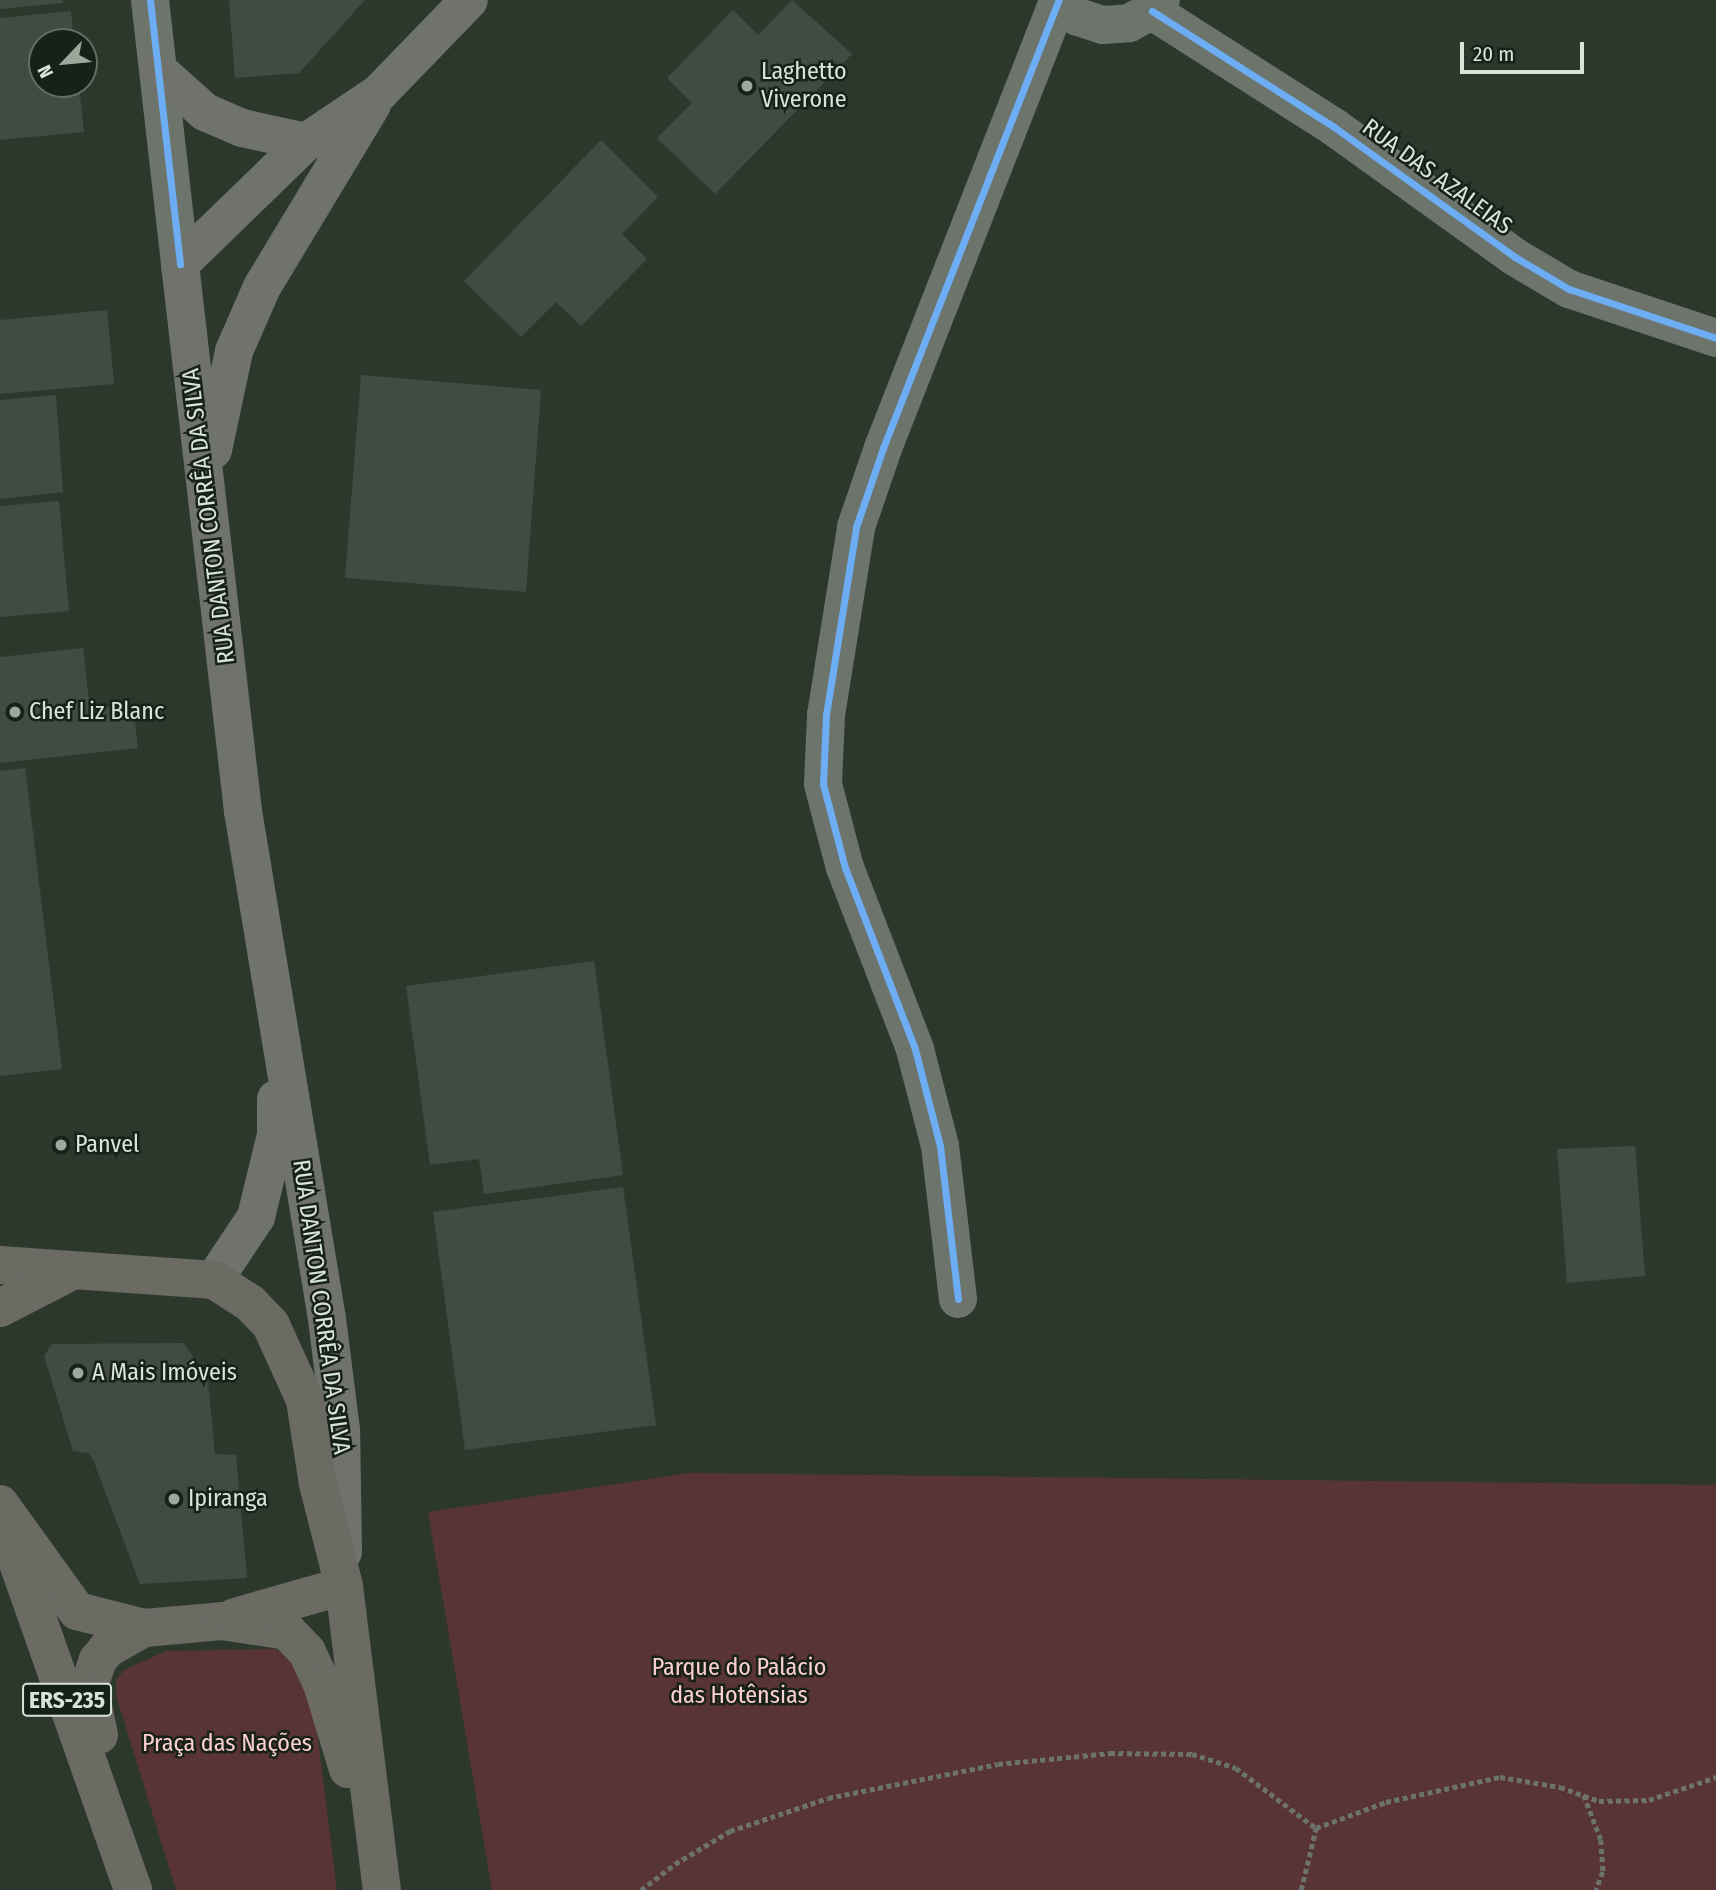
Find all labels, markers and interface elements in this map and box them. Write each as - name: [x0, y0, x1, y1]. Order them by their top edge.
- north arrow: [28, 28, 98, 98]
- scale bar: [1464, 28, 1588, 72]
- text: 20 m: [1473, 41, 1514, 67]
- place label: Laghetto Viverone: [761, 58, 847, 114]
- text: N: [33, 61, 58, 82]
- marker: Laghetto Viverone: [739, 78, 755, 94]
- street label: RUA DAS AZALEIAS: [1356, 113, 1518, 241]
- street label: RUA DANTON CORRÊA DA SILVA: [177, 367, 241, 665]
- place label: Chef Liz Blanc: [29, 698, 164, 726]
- marker: Chef Liz Blanc: [7, 704, 23, 720]
- place label: Panvel: [75, 1131, 139, 1159]
- marker: Panvel: [53, 1137, 69, 1153]
- street label: RUA DANTON CORRÊA DA SILVA: [286, 1158, 356, 1456]
- place label: A Mais Imóveis: [92, 1359, 237, 1387]
- marker: A Mais Imóveis: [70, 1365, 86, 1381]
- place label: Ipiranga: [188, 1485, 268, 1513]
- marker: Ipiranga: [166, 1491, 182, 1507]
- park label: Parque do Palácio das Hotênsias: [652, 1654, 826, 1710]
- road number: ERS-235: [22, 1680, 112, 1720]
- park label: Praça das Nações: [142, 1730, 312, 1758]

